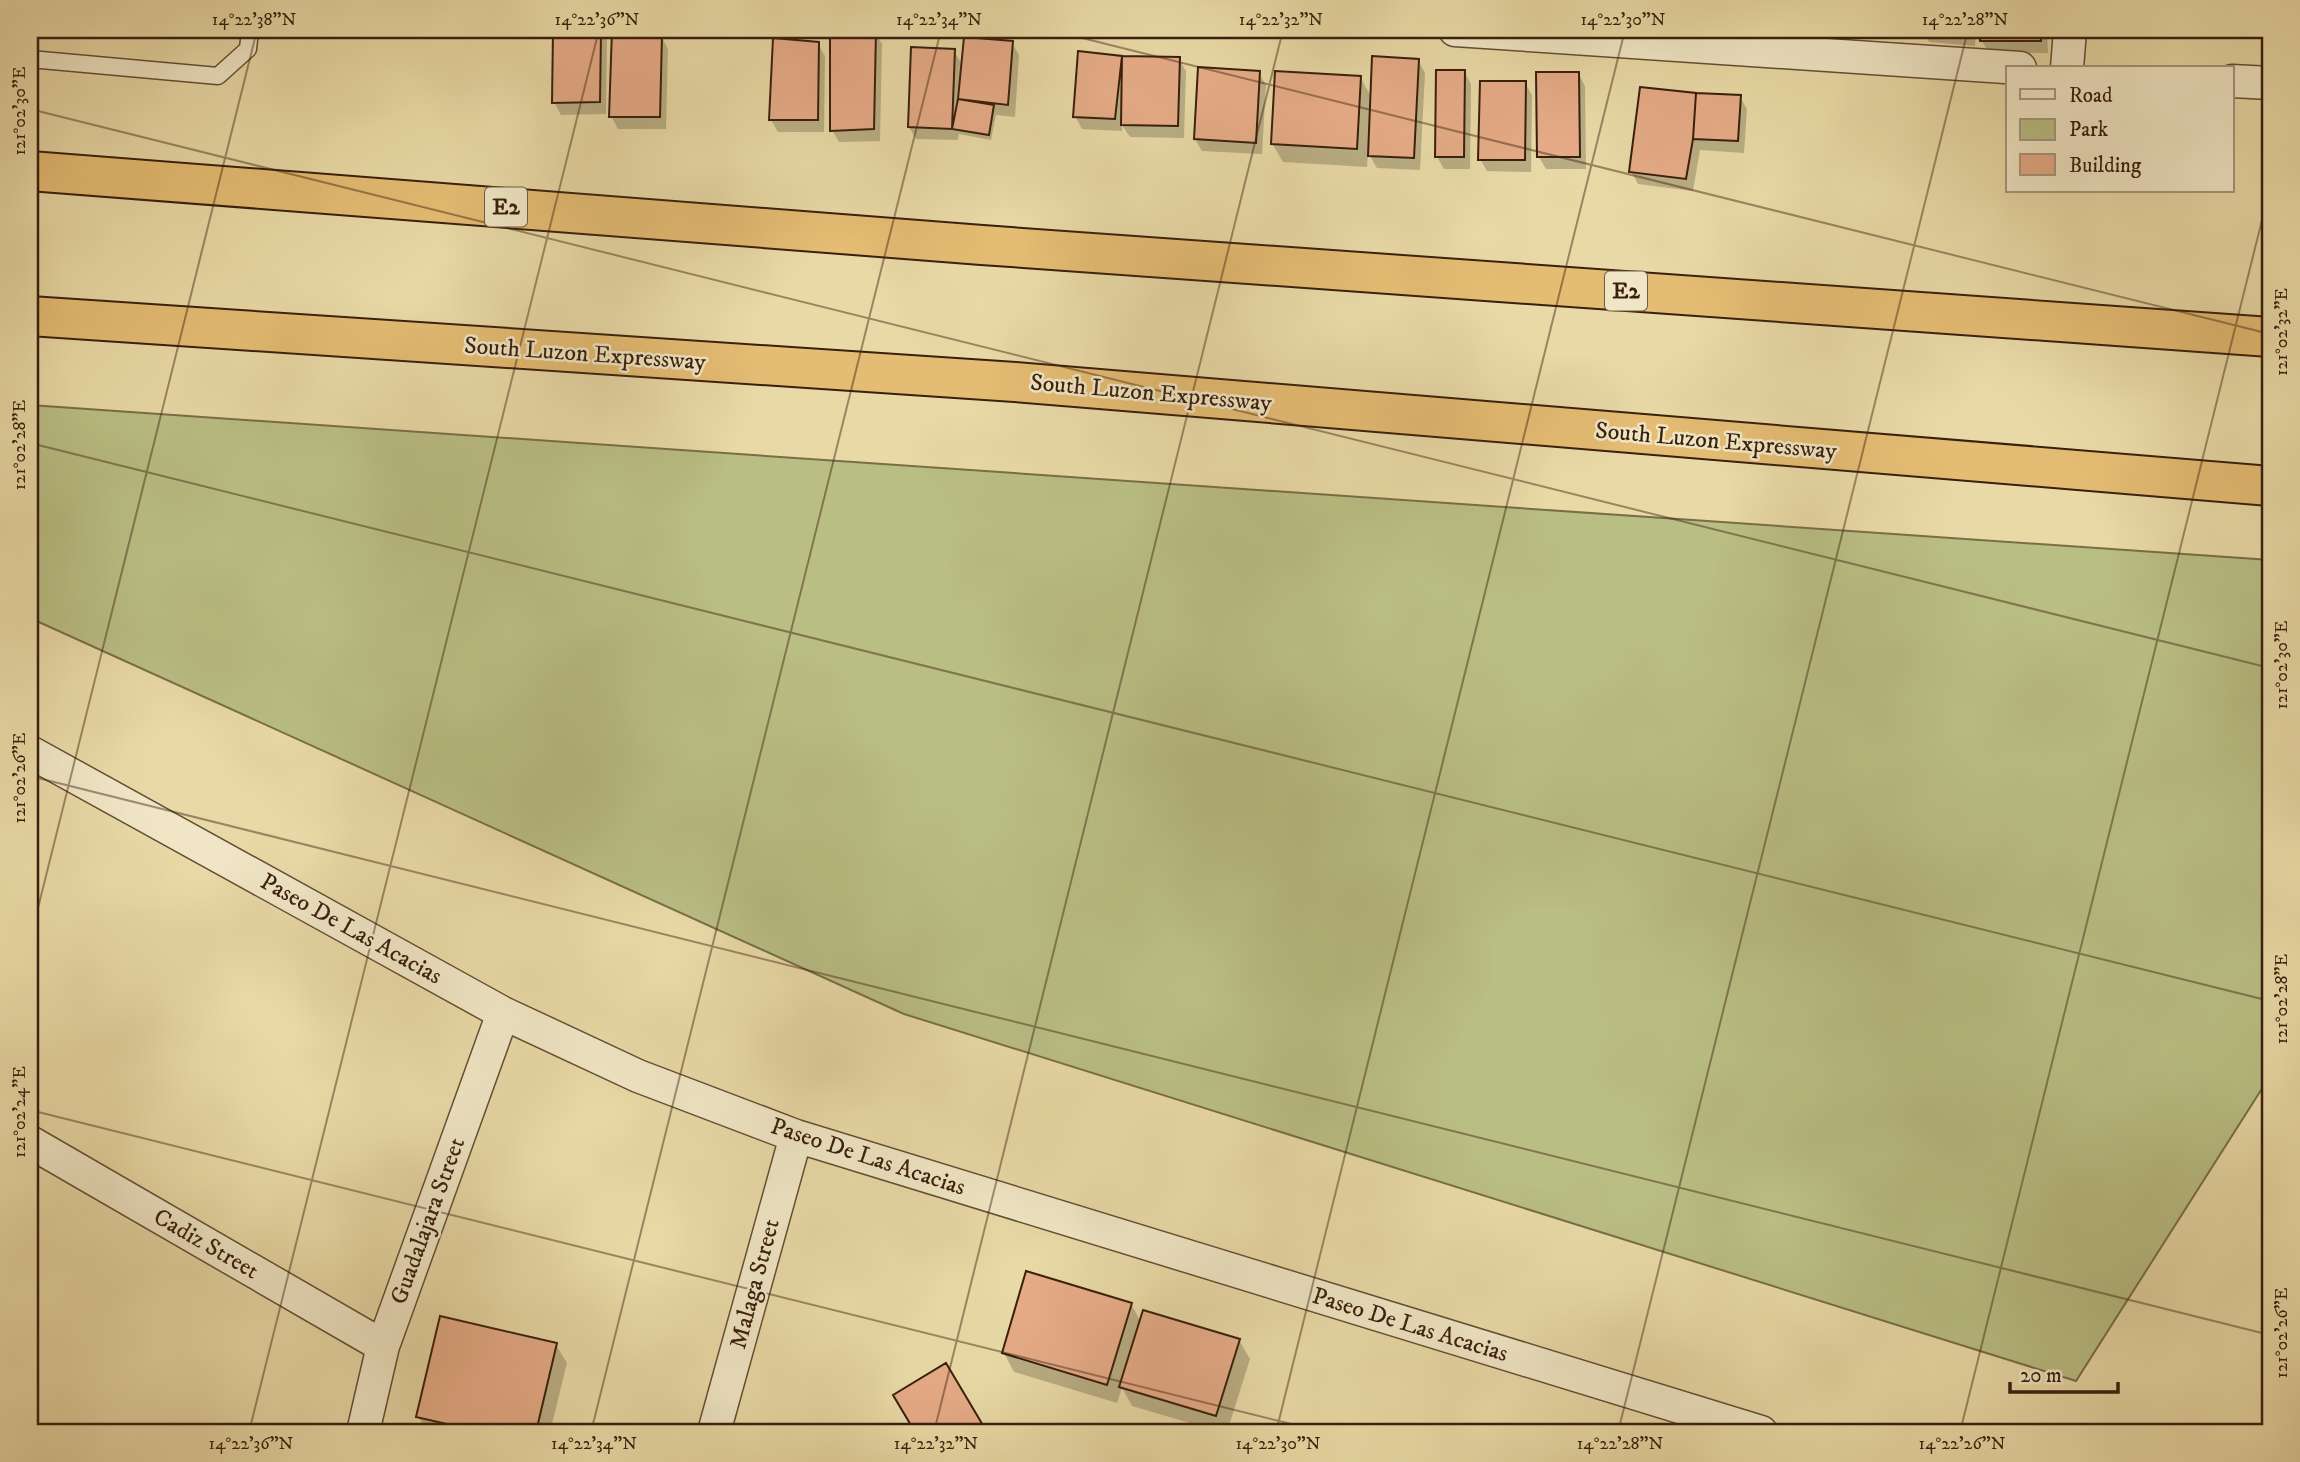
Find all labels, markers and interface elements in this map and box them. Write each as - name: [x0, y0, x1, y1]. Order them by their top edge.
- text: 14°22'38"N: [212, 9, 296, 31]
- text: 14°22'36"N: [555, 9, 640, 31]
- text: 14°22'34"N: [896, 9, 982, 31]
- text: 14°22'32"N: [1239, 9, 1323, 31]
- text: 14°22'30"N: [1580, 9, 1666, 31]
- text: 14°22'28"N: [1922, 9, 2009, 31]
- text: 121°02'30"E: [9, 66, 31, 156]
- legend: [2006, 66, 2234, 192]
- text: Road: [2069, 83, 2113, 109]
- text: Park: [2069, 117, 2109, 143]
- text: Building: [2069, 153, 2142, 179]
- road number: E2: [485, 188, 527, 227]
- road number: E2: [1605, 272, 1647, 310]
- text: 121°02'32"E: [2271, 288, 2293, 376]
- street label: South Luzon Expressway: [463, 331, 708, 377]
- street label: South Luzon Expressway: [1029, 367, 1274, 419]
- text: 121°02'28"E: [9, 400, 31, 490]
- street label: South Luzon Expressway: [1594, 415, 1839, 467]
- text: 121°02'30"E: [2271, 620, 2293, 710]
- text: 121°02'26"E: [9, 732, 31, 823]
- street label: Paseo De Las Acacias: [255, 867, 447, 991]
- text: 121°02'28"E: [2271, 954, 2293, 1044]
- text: 121°02'24"E: [9, 1066, 31, 1158]
- street label: Paseo De Las Acacias: [767, 1111, 969, 1203]
- street label: Guadalajara Street: [384, 1133, 472, 1308]
- street label: Cadiz Street: [148, 1202, 264, 1286]
- street label: Malaga Street: [723, 1215, 787, 1352]
- street label: Paseo De Las Acacias: [1309, 1281, 1511, 1369]
- text: 121°02'26"E: [2271, 1287, 2293, 1378]
- scale bar: [2010, 1350, 2118, 1394]
- text: 20 m: [2020, 1363, 2062, 1389]
- text: 14°22'36"N: [209, 1433, 294, 1455]
- text: 14°22'34"N: [551, 1433, 637, 1455]
- text: 14°22'32"N: [894, 1433, 978, 1455]
- text: 14°22'30"N: [1235, 1433, 1321, 1455]
- text: 14°22'28"N: [1577, 1433, 1664, 1455]
- text: 14°22'26"N: [1919, 1433, 2006, 1455]

